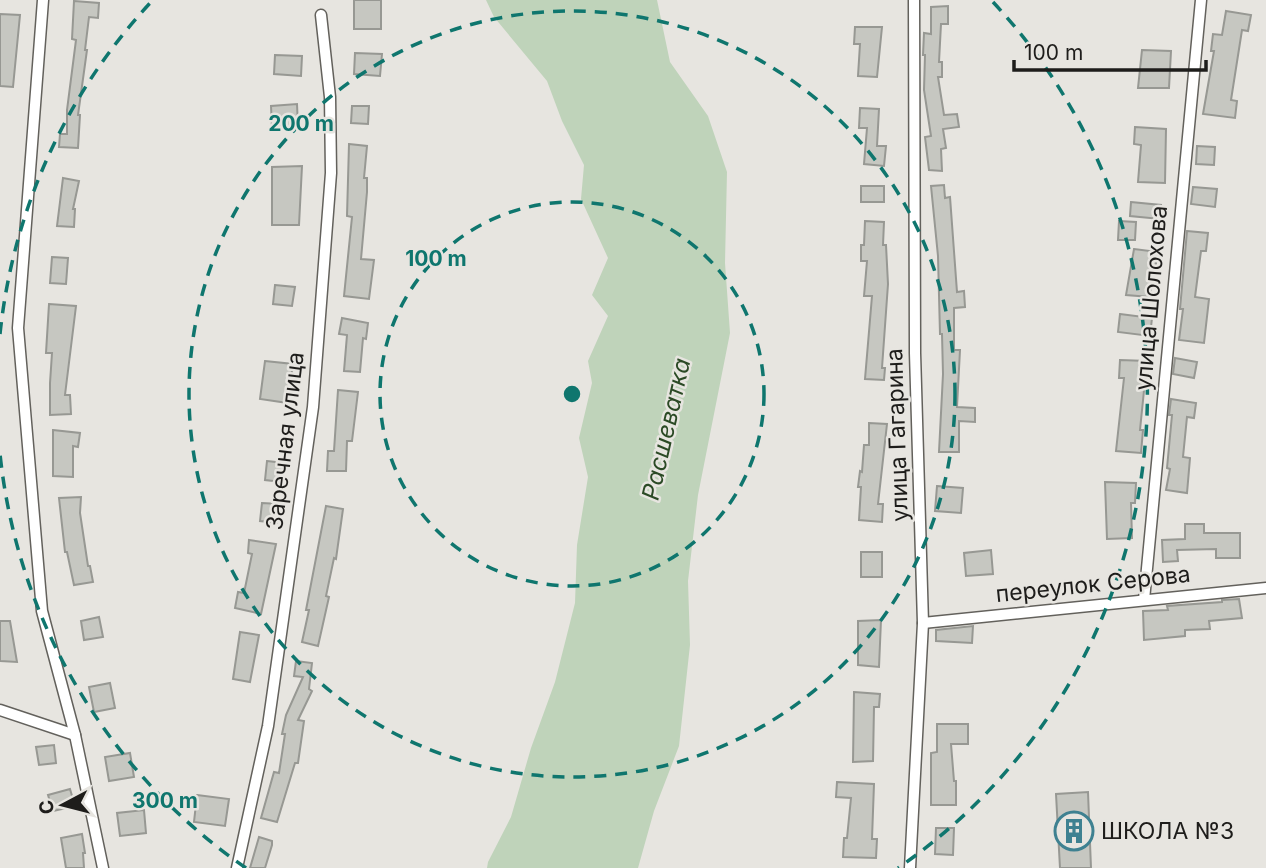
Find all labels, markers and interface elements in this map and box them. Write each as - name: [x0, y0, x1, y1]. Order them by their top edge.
- scale bar: [1014, 28, 1206, 72]
- text: 100 m: [1024, 40, 1083, 65]
- text: 200 m: [268, 111, 334, 136]
- street label: улица Шолохова: [1129, 204, 1173, 392]
- text: 100 m: [405, 246, 467, 271]
- street label: улица Гагарина: [880, 348, 914, 522]
- street label: Заречная улица: [260, 350, 310, 532]
- water label: Расшеватка: [636, 355, 696, 503]
- centre of rings: [560, 382, 584, 406]
- street label: переулок Серова: [994, 560, 1192, 608]
- north arrow: [28, 770, 98, 840]
- text: 300 m: [132, 788, 198, 813]
- text: С: [34, 799, 59, 815]
- building icon: ШКОЛА №3: [1053, 810, 1095, 852]
- place label: ШКОЛА №3: [1101, 817, 1234, 845]

